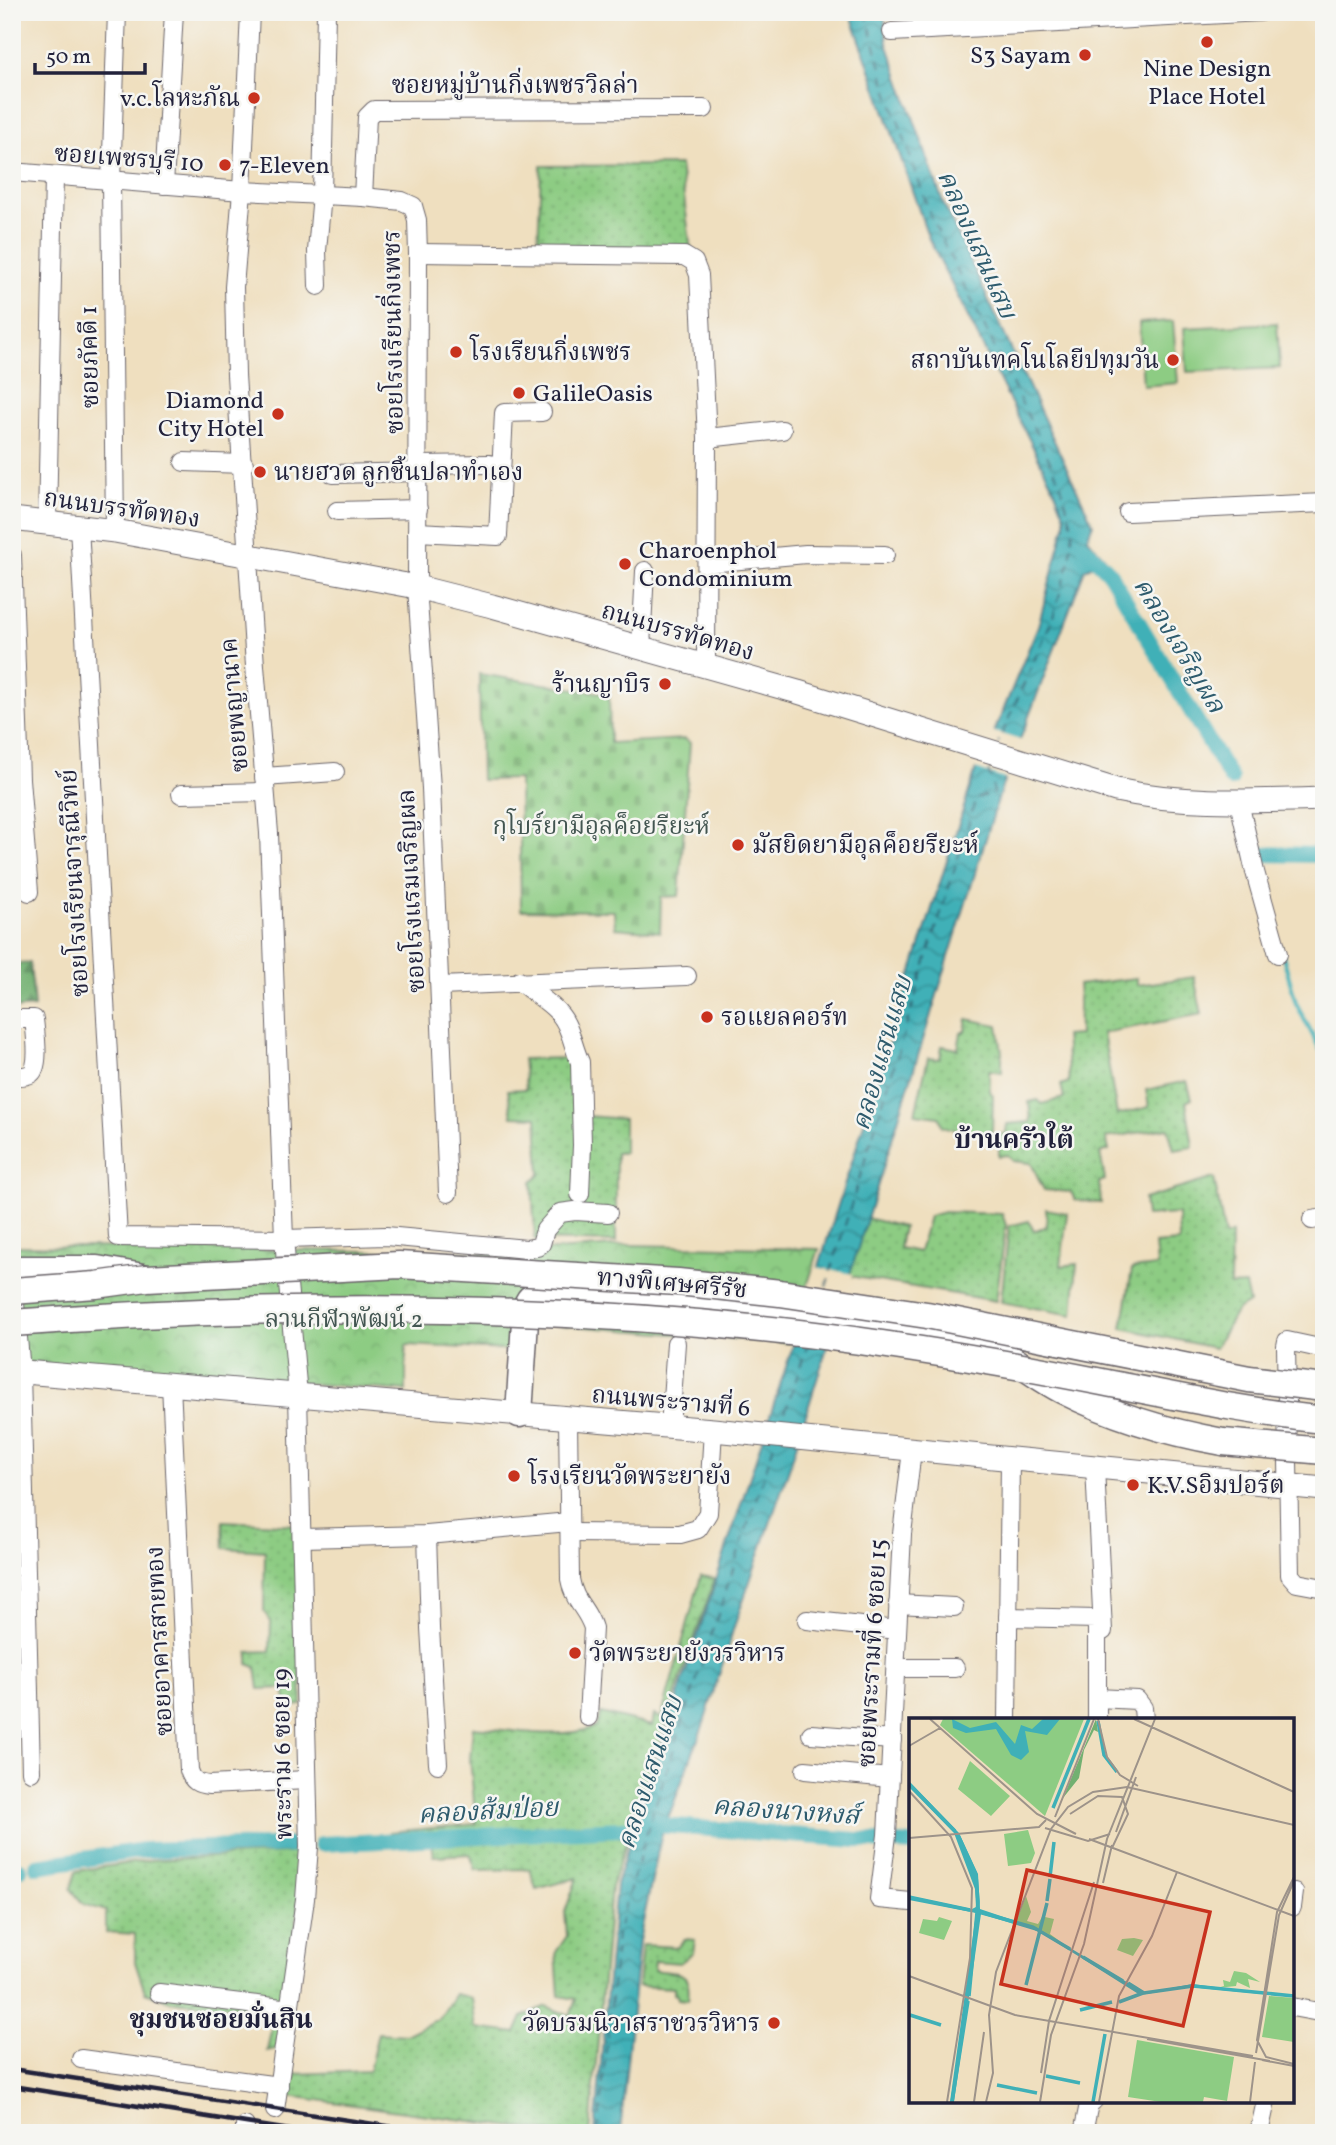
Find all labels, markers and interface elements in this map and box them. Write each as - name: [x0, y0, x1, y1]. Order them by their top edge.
- scale bar: [35, 32, 145, 76]
- marker: Nine Design Place Hotel: [1199, 34, 1215, 50]
- place label: S3 Sayam: [970, 40, 1071, 74]
- text: 50 m: [46, 43, 91, 72]
- marker: S3 Sayam: [1077, 47, 1093, 63]
- place label: Nine Design Place Hotel: [1143, 53, 1271, 115]
- street label: ซอยหมู่บ้านกิ่งเพชรวิลล่า: [391, 67, 639, 104]
- place label: v.c.โลหะภัณ: [120, 80, 240, 117]
- marker: v.c.โลหะภัณ: [246, 90, 262, 106]
- street label: ซอยเพชรบุรี 10: [53, 138, 205, 182]
- place label: 7-Eleven: [239, 150, 330, 184]
- marker: 7-Eleven: [217, 157, 233, 173]
- water label: คลองแสนแสบ: [927, 165, 1026, 327]
- street label: ซอยโรงเรียนกิ่งเพชร: [373, 230, 414, 434]
- street label: ซอยภัคดี 1: [73, 305, 109, 409]
- place label: โรงเรียนกิ่งเพชร: [469, 334, 631, 371]
- place label: สถาบันเทคโนโลยีปทุมวัน: [910, 342, 1159, 379]
- marker: โรงเรียนกิ่งเพชร: [448, 344, 464, 360]
- marker: สถาบันเทคโนโลยีปทุมวัน: [1165, 352, 1181, 368]
- place label: GalileOasis: [533, 378, 653, 412]
- place label: Diamond City Hotel: [158, 385, 264, 447]
- marker: GalileOasis: [511, 385, 527, 401]
- marker: Diamond City Hotel: [270, 406, 286, 422]
- place label: นายฮวด ลูกชิ้นปลาทำเอง: [274, 455, 523, 491]
- marker: นายฮวด ลูกชิ้นปลาทำเอง: [252, 464, 268, 480]
- street label: ถนนบรรทัดทอง: [41, 482, 202, 538]
- place label: Charoenphol Condominium: [639, 535, 793, 597]
- marker: Charoenphol Condominium: [617, 556, 633, 572]
- water label: คลองเจริญผล: [1124, 571, 1234, 722]
- street label: ถนนบรรทัดทอง: [597, 595, 758, 671]
- street label: ซอยพญานาค: [213, 636, 259, 773]
- place label: ร้านญาบิร: [552, 669, 651, 703]
- marker: ร้านญาบิร: [657, 676, 673, 692]
- street label: ซอยโรงเรียนจารุณีวิทย์: [50, 768, 99, 998]
- street label: ซอยโรงแรมเจริญผล: [388, 788, 435, 994]
- park label: กุโบร์ยามีอุลค็อยรียะห์: [492, 808, 710, 845]
- place label: มัสยิดยามีอุลค็อยรียะห์: [752, 829, 979, 864]
- marker: มัสยิดยามีอุลค็อยรียะห์: [730, 837, 746, 853]
- water label: คลองแสนแสบ: [844, 970, 923, 1135]
- place label: รอแยลคอร์ท: [721, 1001, 848, 1036]
- marker: รอแยลคอร์ท: [699, 1009, 715, 1025]
- district label: บ้านครัวใต้: [954, 1121, 1074, 1159]
- street label: ทางพิเศษศรีรัช: [595, 1261, 748, 1308]
- park label: ลานกีฬาพัฒน์ 2: [265, 1303, 423, 1338]
- street label: ถนนพระรามที่ 6: [590, 1376, 752, 1427]
- place label: โรงเรียนวัดพระยายัง: [527, 1458, 731, 1495]
- marker: โรงเรียนวัดพระยายัง: [506, 1468, 522, 1484]
- place label: K.V.Sอิมปอร์ต: [1147, 1469, 1285, 1504]
- marker: K.V.Sอิมปอร์ต: [1125, 1477, 1141, 1493]
- street label: ซอยพระรามที่ 6 ซอย 15: [848, 1538, 897, 1768]
- street label: ซอยอาคารสายทอง: [139, 1545, 183, 1737]
- place label: วัดพระยายังวรวิหาร: [589, 1638, 785, 1672]
- marker: วัดพระยายังวรวิหาร: [567, 1645, 583, 1661]
- street label: พระราม 6 ซอย 19: [266, 1668, 302, 1840]
- water label: คลองแสนแสบ: [609, 1690, 693, 1854]
- inset map: [909, 1718, 1294, 2103]
- water label: คลองนางหงส์: [711, 1789, 865, 1835]
- water label: คลองส้มป่อย: [417, 1790, 561, 1834]
- district label: ชุมชนซอยมั่นสิน: [129, 2000, 313, 2039]
- place label: วัดบรมนิวาสราชวรวิหาร: [523, 2008, 760, 2042]
- marker: วัดบรมนิวาสราชวรวิหาร: [766, 2015, 782, 2031]

